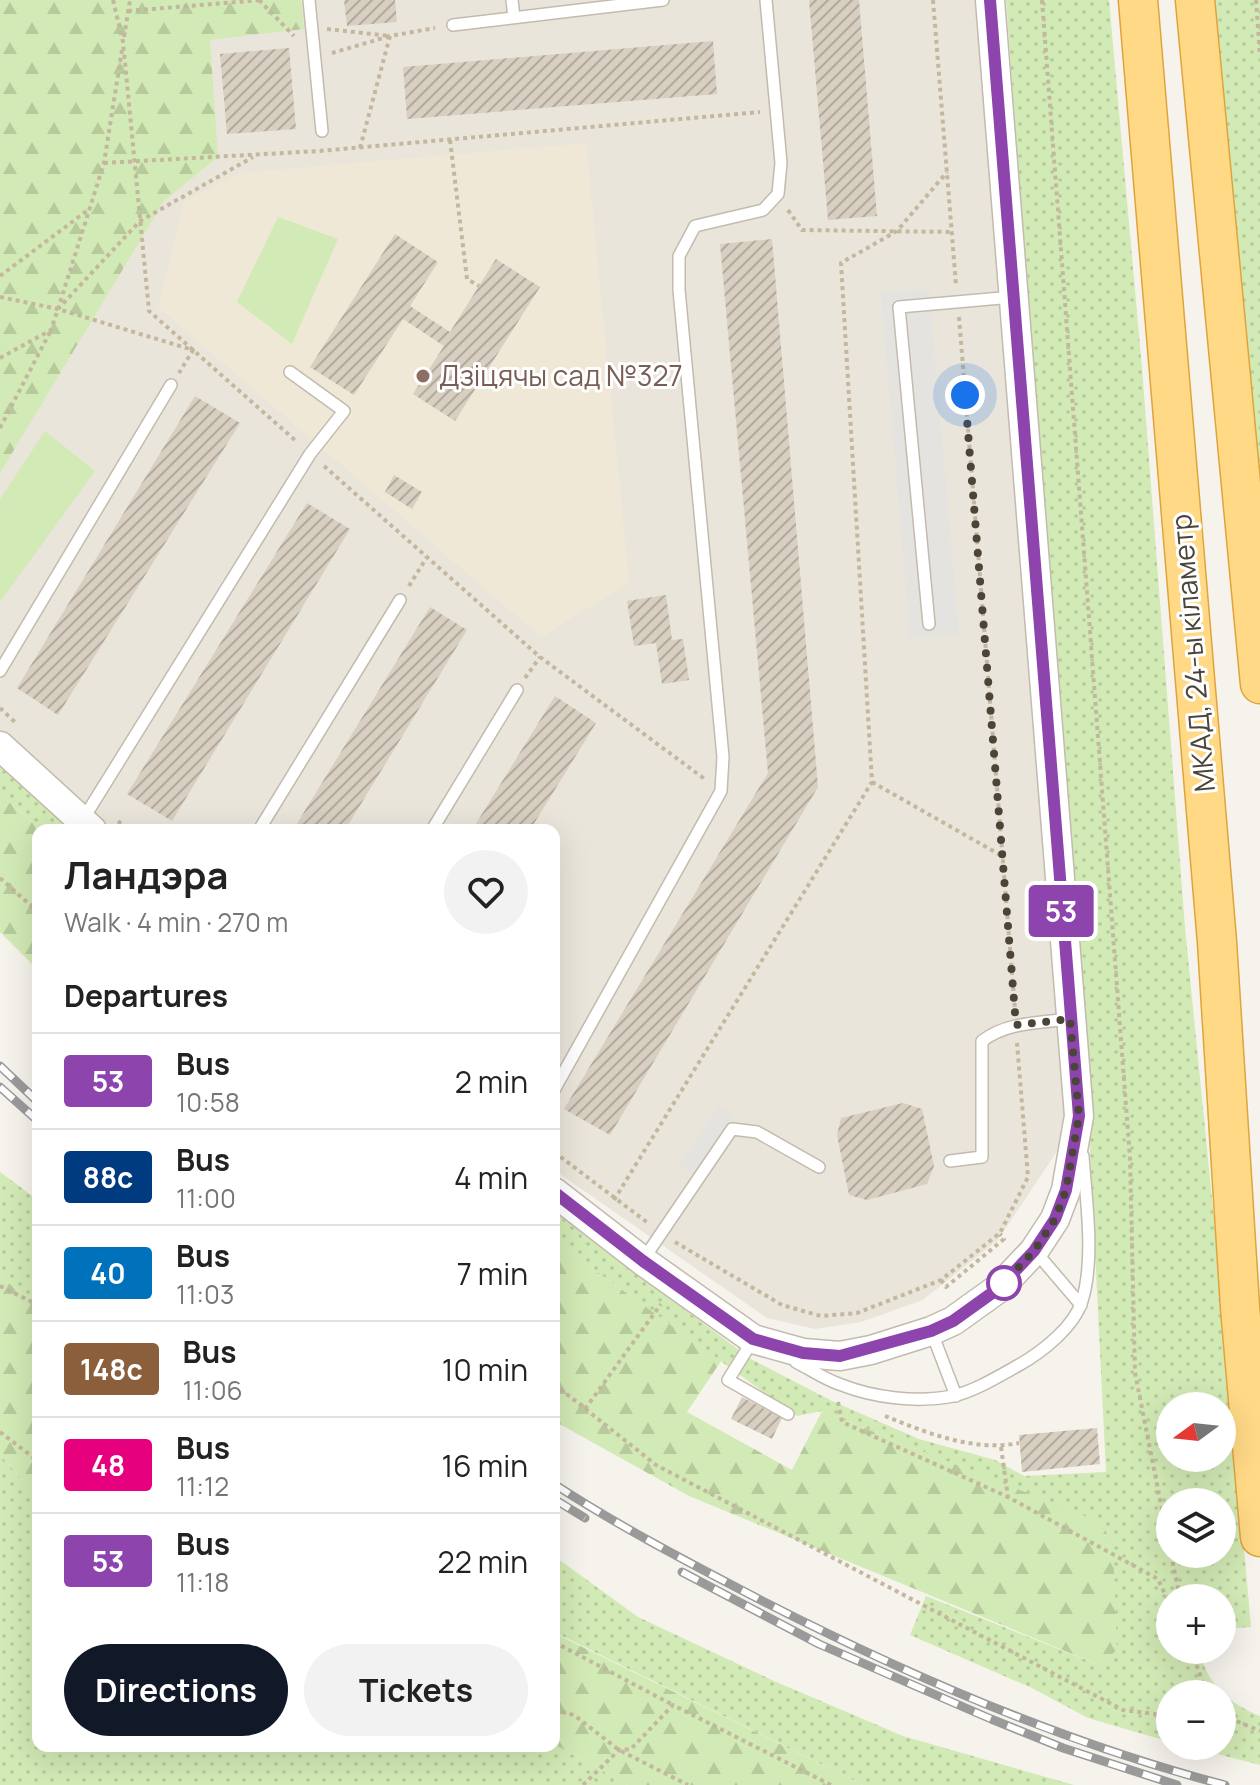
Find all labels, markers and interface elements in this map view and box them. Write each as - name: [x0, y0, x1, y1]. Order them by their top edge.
- place label: Дзіцячы сад №327: [439, 356, 683, 394]
- marker: Дзіцячы сад №327: [414, 367, 432, 385]
- your location: [945, 375, 985, 415]
- street label: МКАД, 24-ы кіламетр: [1161, 512, 1223, 794]
- text: Ландэра: [64, 848, 228, 900]
- button: heart: [444, 850, 528, 934]
- line badge: 53: [1025, 885, 1097, 937]
- text: 53: [1045, 892, 1077, 930]
- text: Walk · 4 min · 270 m: [64, 904, 288, 940]
- text: Departures: [64, 975, 228, 1016]
- text: Bus: [176, 1043, 230, 1084]
- text: 2 min: [455, 1061, 528, 1102]
- text: 53: [92, 1062, 124, 1100]
- text: 10:58: [176, 1084, 240, 1120]
- text: Bus: [176, 1139, 230, 1180]
- text: 4 min: [454, 1157, 528, 1198]
- text: 88с: [83, 1158, 133, 1196]
- text: 11:00: [176, 1180, 236, 1216]
- text: Bus: [176, 1235, 230, 1276]
- text: 7 min: [457, 1253, 528, 1294]
- text: 40: [90, 1254, 126, 1292]
- unlabelled marker: [987, 1266, 1021, 1300]
- text: 11:03: [176, 1276, 234, 1312]
- text: Bus: [183, 1331, 237, 1372]
- text: 10 min: [442, 1349, 528, 1390]
- text: 148с: [80, 1350, 143, 1388]
- text: 11:06: [183, 1372, 243, 1408]
- north arrow: [1156, 1392, 1236, 1472]
- map controls: [1156, 1392, 1236, 1760]
- text: Bus: [176, 1427, 230, 1468]
- text: 16 min: [441, 1445, 528, 1486]
- text: 48: [91, 1446, 125, 1484]
- text: 11:12: [176, 1468, 229, 1504]
- button: layers: [1156, 1488, 1236, 1568]
- text: Bus: [176, 1523, 230, 1564]
- text: 22 min: [438, 1541, 528, 1582]
- text: 53: [92, 1542, 124, 1580]
- text: 11:18: [176, 1564, 229, 1600]
- button: +: [1156, 1584, 1236, 1664]
- button: Directions: [64, 1644, 288, 1736]
- button: Tickets: [304, 1644, 528, 1736]
- button: −: [1156, 1680, 1236, 1760]

